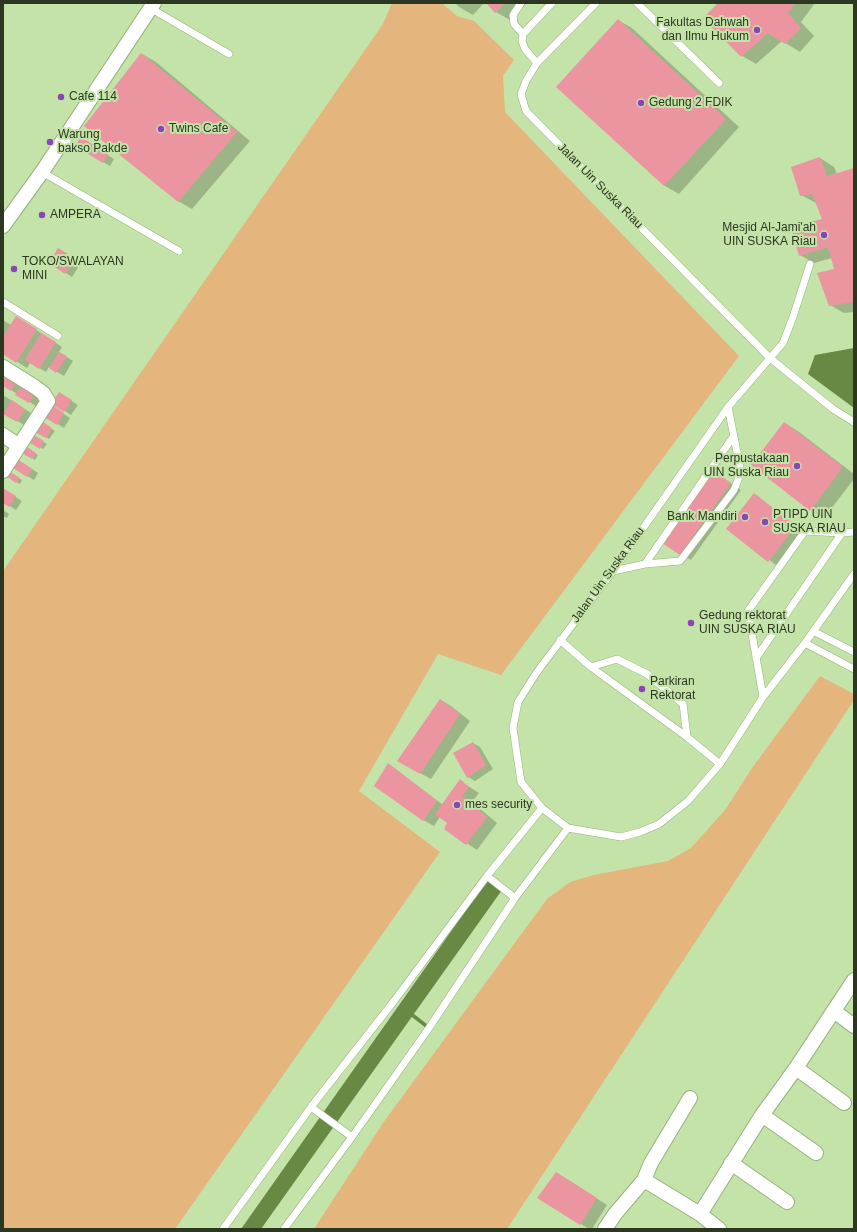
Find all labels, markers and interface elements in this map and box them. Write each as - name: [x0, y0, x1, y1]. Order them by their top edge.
- place label: Fakultas Dahwah dan Ilmu Hukum: [656, 16, 749, 44]
- marker: Fakultas Dahwah dan Ilmu Hukum: [752, 25, 762, 35]
- place label: Cafe 114: [69, 90, 117, 104]
- marker: Cafe 114: [56, 92, 66, 102]
- place label: Gedung 2 FDIK: [649, 96, 732, 110]
- marker: Gedung 2 FDIK: [636, 98, 646, 108]
- place label: Twins Cafe: [169, 122, 228, 136]
- marker: Twins Cafe: [156, 124, 166, 134]
- place label: Warung bakso Pakde: [58, 128, 127, 156]
- marker: Warung bakso Pakde: [45, 137, 55, 147]
- street label: Jalan Uin Suska Riau: [554, 140, 646, 232]
- place label: AMPERA: [50, 208, 101, 222]
- marker: AMPERA: [37, 210, 47, 220]
- place label: Mesjid Al-Jami'ah UIN SUSKA Riau: [722, 221, 816, 249]
- marker: Mesjid Al-Jami'ah UIN SUSKA Riau: [819, 230, 829, 240]
- place label: TOKO/SWALAYAN MINI: [22, 255, 124, 283]
- marker: TOKO/SWALAYAN MINI: [9, 264, 19, 274]
- place label: Perpustakaan UIN Suska Riau: [704, 452, 789, 480]
- marker: Perpustakaan UIN Suska Riau: [792, 461, 802, 471]
- place label: PTIPD UIN SUSKA RIAU: [773, 508, 846, 536]
- place label: Bank Mandiri: [667, 510, 737, 524]
- marker: Bank Mandiri: [740, 512, 750, 522]
- marker: PTIPD UIN SUSKA RIAU: [760, 517, 770, 527]
- street label: Jalan Uin Suska Riau: [568, 524, 648, 626]
- place label: Gedung rektorat UIN SUSKA RIAU: [699, 609, 796, 637]
- marker: Gedung rektorat UIN SUSKA RIAU: [686, 618, 696, 628]
- place label: Parkiran Rektorat: [650, 675, 695, 703]
- marker: Parkiran Rektorat: [637, 684, 647, 694]
- place label: mes security: [465, 798, 532, 812]
- marker: mes security: [452, 800, 462, 810]

